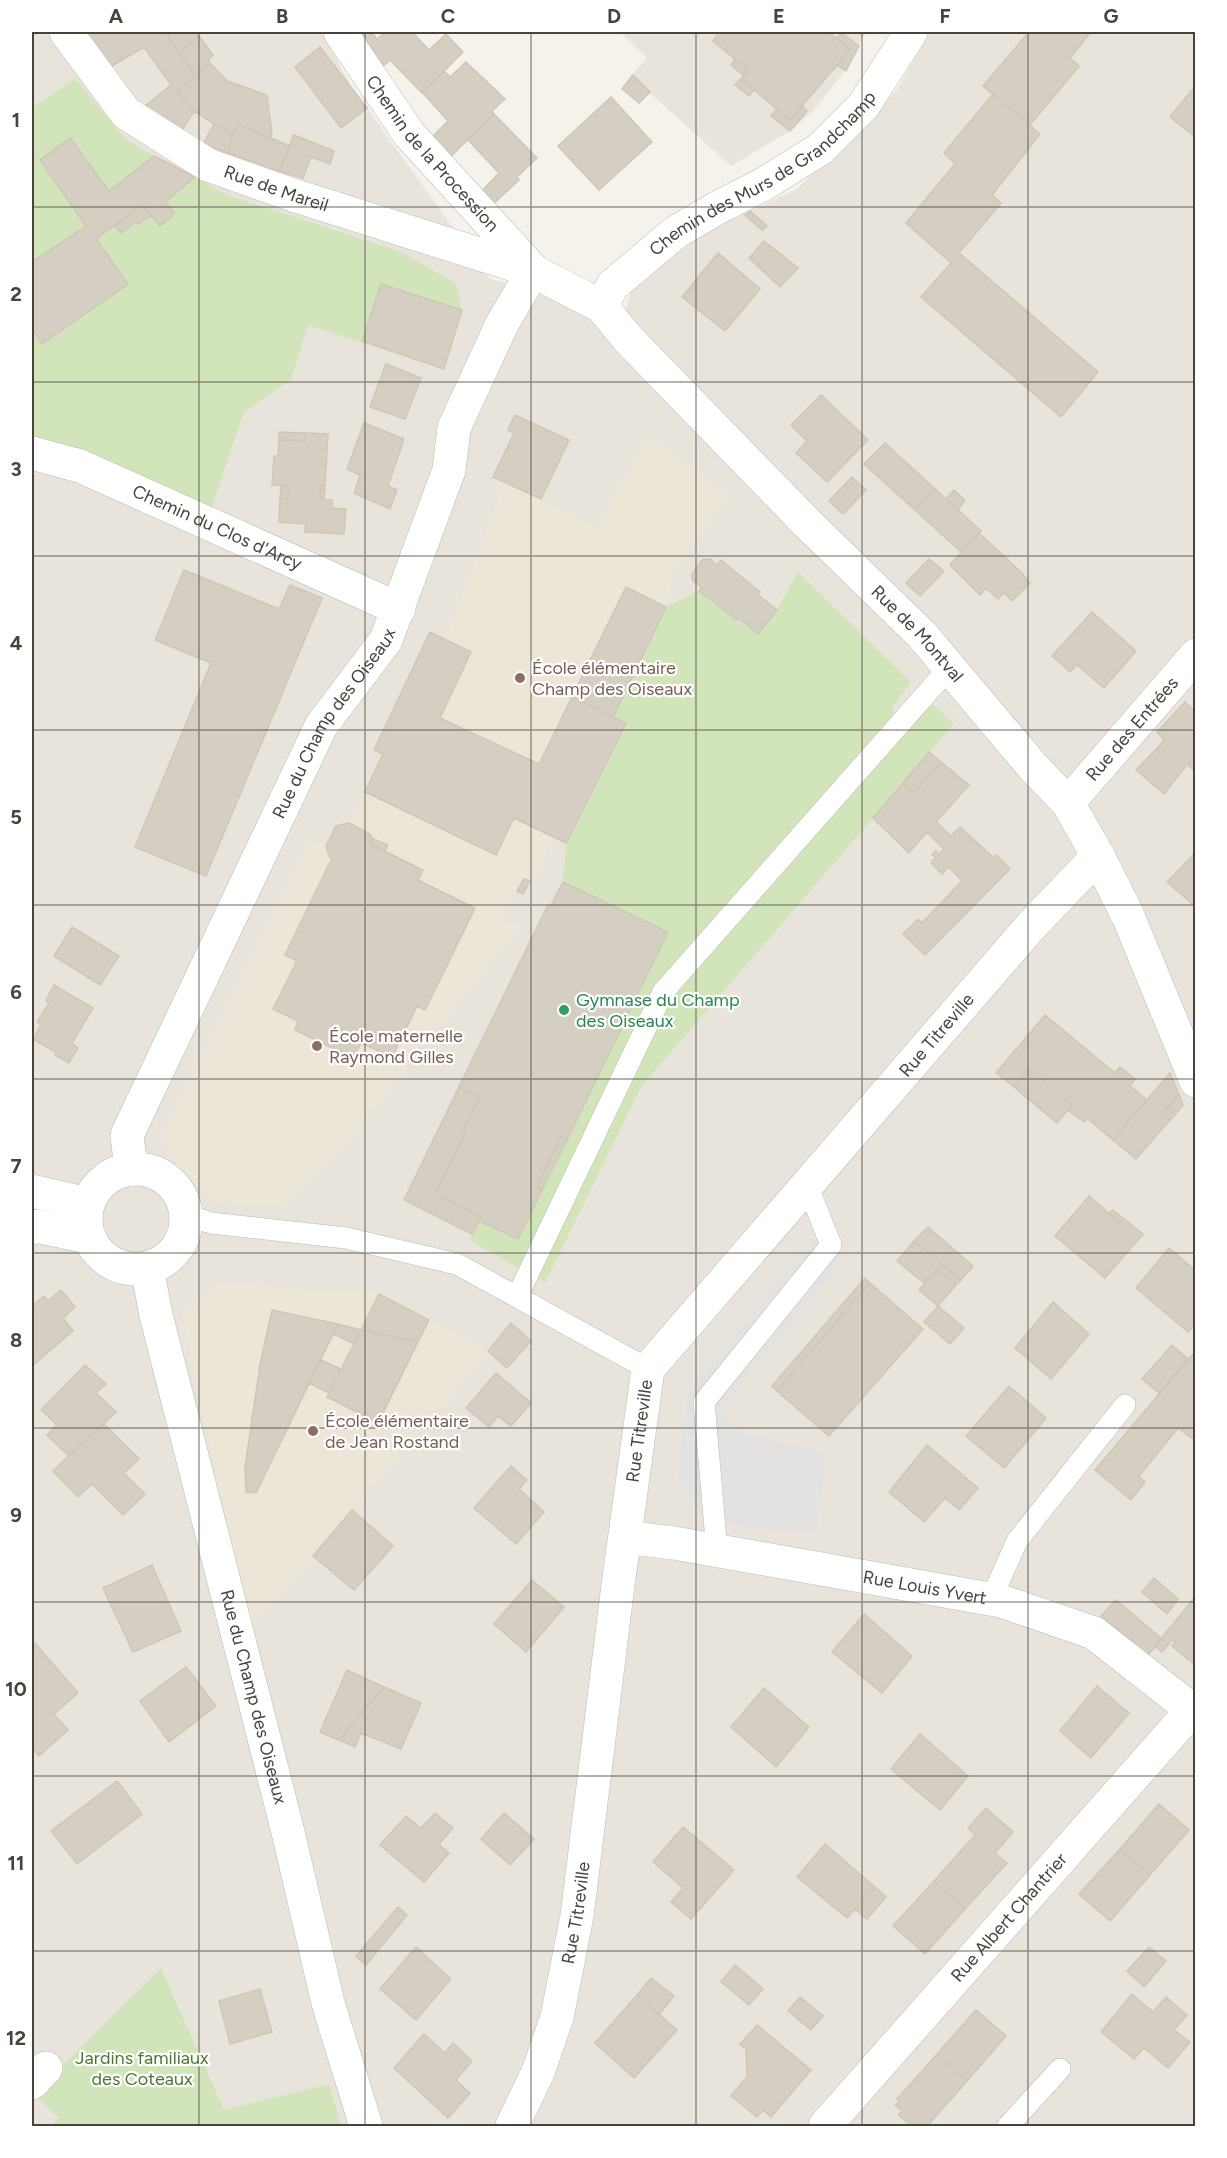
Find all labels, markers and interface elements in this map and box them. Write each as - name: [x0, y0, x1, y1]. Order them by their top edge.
- text: A: [109, 4, 124, 28]
- text: B: [276, 4, 288, 28]
- text: C: [441, 4, 455, 28]
- text: D: [607, 4, 621, 28]
- text: E: [773, 4, 785, 28]
- text: F: [939, 4, 951, 28]
- text: G: [1104, 4, 1119, 28]
- street label: Chemin de la Procession: [361, 71, 504, 236]
- street label: Chemin des Murs de Grandchamp: [645, 87, 881, 261]
- text: 1: [12, 108, 20, 132]
- street label: Rue de Mareil: [221, 160, 331, 216]
- text: 2: [10, 282, 22, 306]
- text: 3: [10, 457, 22, 481]
- street label: Chemin du Clos d'Arcy: [129, 480, 306, 575]
- street label: Rue de Montval: [866, 581, 968, 687]
- street label: Rue du Champ des Oiseaux: [268, 625, 401, 822]
- text: 4: [10, 631, 23, 655]
- place label: École élémentaire Champ des Oiseaux: [532, 657, 692, 700]
- marker: École élémentaire Champ des Oiseaux: [513, 671, 527, 685]
- street label: Rue des Entrées: [1081, 672, 1183, 785]
- text: 5: [10, 805, 22, 829]
- text: 6: [10, 980, 22, 1004]
- place label: Gymnase du Champ des Oiseaux: [576, 989, 740, 1032]
- street label: Rue Titreville: [894, 989, 979, 1082]
- marker: Gymnase du Champ des Oiseaux: [557, 1003, 571, 1017]
- place label: École maternelle Raymond Gilles: [329, 1025, 463, 1068]
- marker: École maternelle Raymond Gilles: [310, 1039, 324, 1053]
- text: 7: [10, 1154, 22, 1178]
- text: 8: [10, 1328, 22, 1352]
- street label: Rue Titreville: [621, 1378, 657, 1484]
- place label: École élémentaire de Jean Rostand: [325, 1410, 469, 1453]
- marker: École élémentaire de Jean Rostand: [306, 1424, 320, 1438]
- text: 9: [10, 1503, 22, 1527]
- street label: Rue Louis Yvert: [861, 1566, 988, 1609]
- street label: Rue du Champ des Oiseaux: [216, 1587, 292, 1807]
- text: 10: [5, 1677, 27, 1701]
- street label: Rue Albert Chantrier: [946, 1848, 1072, 1987]
- text: 11: [8, 1851, 24, 1875]
- street label: Rue Titreville: [557, 1860, 595, 1966]
- text: 12: [6, 2026, 26, 2050]
- park label: Jardins familiaux des Coteaux: [75, 2047, 209, 2090]

